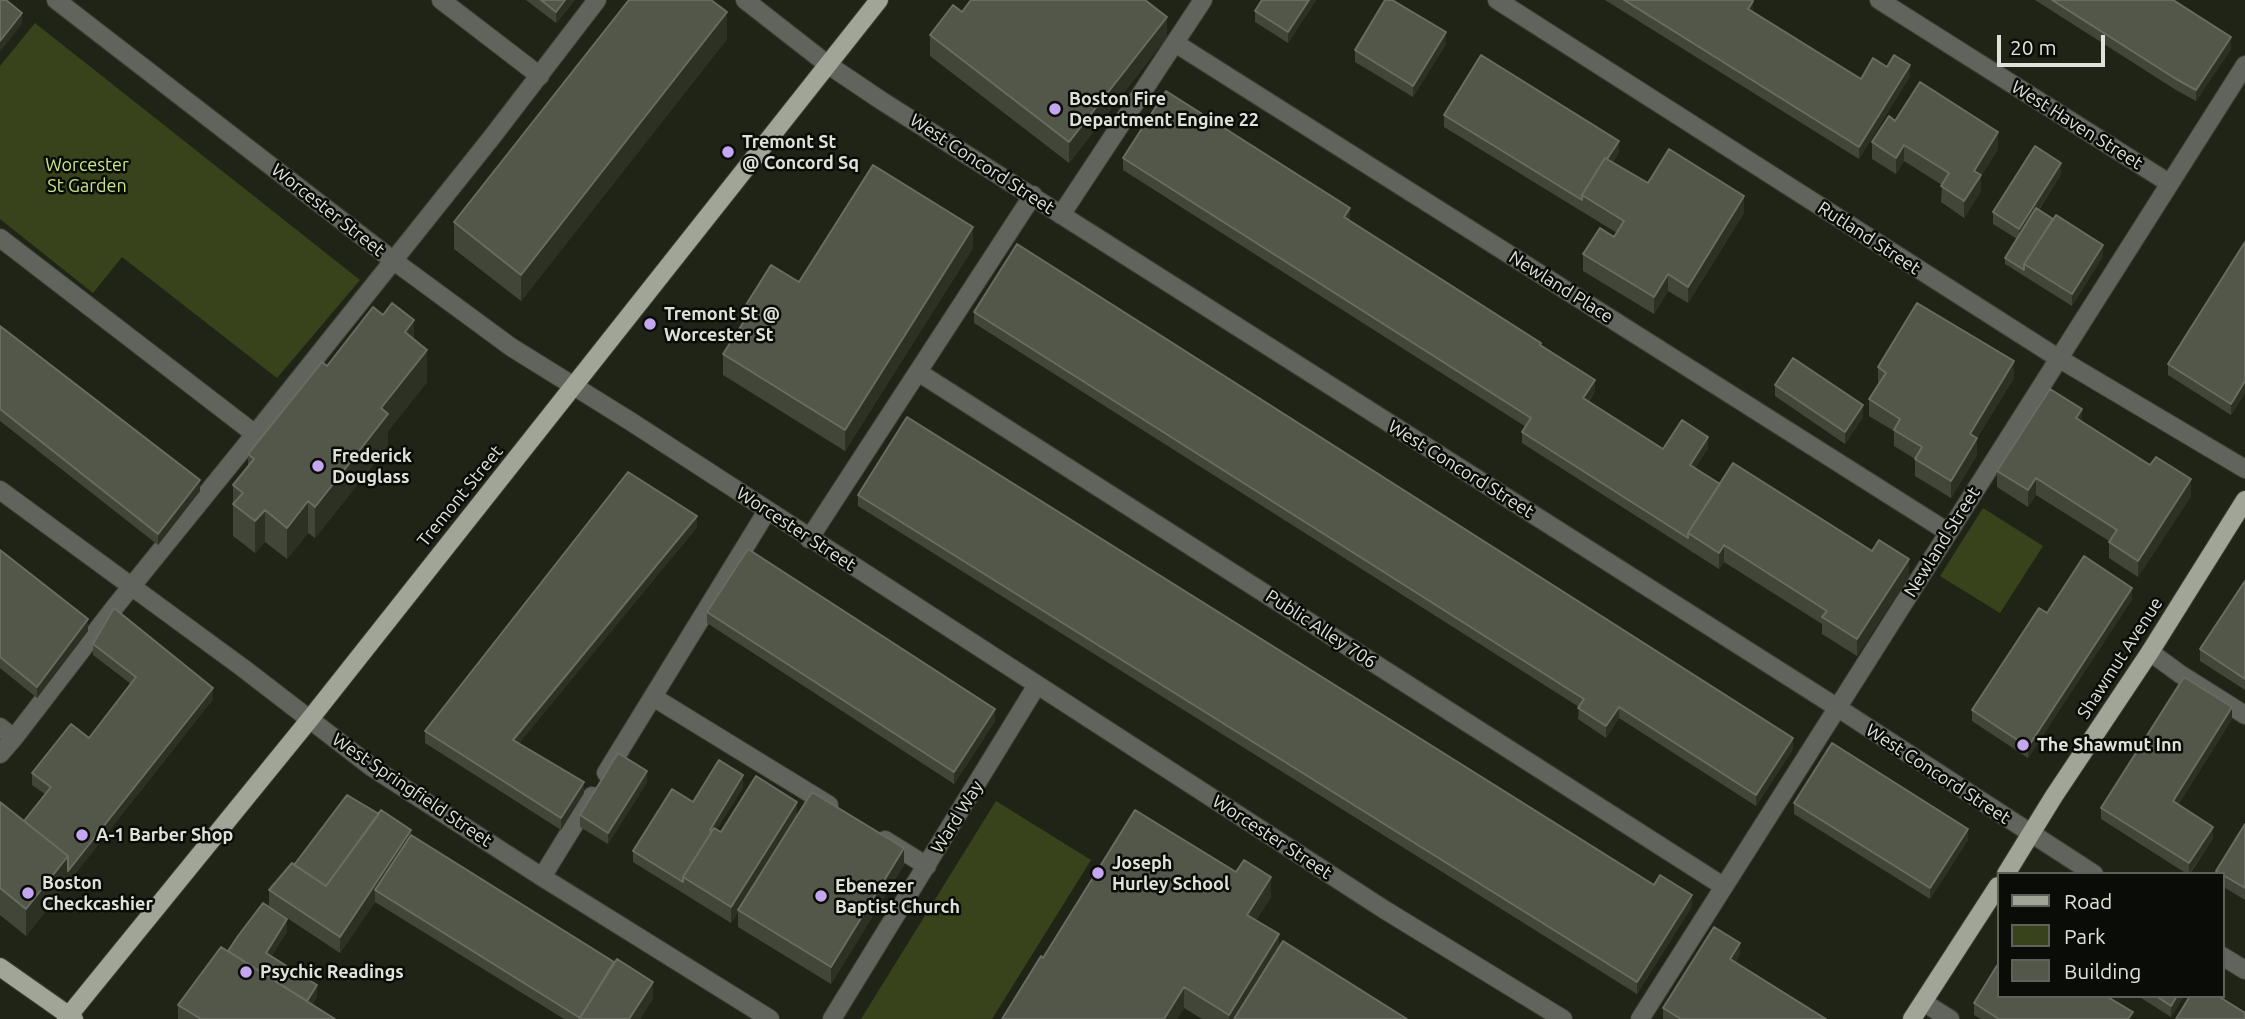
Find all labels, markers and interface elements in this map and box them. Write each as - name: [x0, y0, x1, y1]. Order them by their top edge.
- scale bar: [2000, 21, 2108, 65]
- text: 20 m: [2010, 35, 2057, 59]
- street label: West Haven Street: [2007, 76, 2147, 174]
- place label: Boston Fire Department Engine 22: [1069, 88, 1259, 130]
- marker: Boston Fire Department Engine 22: [1047, 101, 1063, 117]
- street label: West Concord Street: [906, 109, 1058, 219]
- place label: Tremont St @ Concord Sq: [742, 131, 859, 174]
- marker: Tremont St @ Concord Sq: [720, 144, 736, 160]
- park label: Worcester St Garden: [45, 154, 129, 196]
- street label: Worcester Street: [267, 159, 389, 261]
- street label: Rutland Street: [1814, 197, 1924, 279]
- street label: Newland Place: [1505, 246, 1617, 328]
- place label: Tremont St @ Worcester St: [664, 303, 780, 346]
- marker: Tremont St @ Worcester St: [642, 316, 658, 332]
- street label: West Concord Street: [1384, 415, 1538, 523]
- street label: Tremont Street: [413, 441, 507, 551]
- place label: Frederick Douglass: [332, 445, 412, 488]
- marker: Frederick Douglass: [310, 458, 326, 474]
- street label: Worcester Street: [732, 482, 860, 576]
- street label: Newland Street: [1899, 483, 1985, 601]
- street label: Public Alley 706: [1262, 585, 1380, 673]
- street label: Shawmut Avenue: [2073, 593, 2167, 723]
- street label: West Concord Street: [1862, 719, 2014, 829]
- street label: West Springfield Street: [328, 729, 496, 851]
- place label: The Shawmut Inn: [2037, 734, 2182, 756]
- marker: The Shawmut Inn: [2015, 737, 2031, 753]
- street label: Ward Way: [926, 777, 988, 857]
- street label: Worcester Street: [1208, 790, 1336, 884]
- place label: A-1 Barber Shop: [96, 824, 233, 846]
- marker: A-1 Barber Shop: [74, 827, 90, 843]
- place label: Joseph Hurley School: [1112, 852, 1229, 894]
- marker: Joseph Hurley School: [1090, 865, 1106, 881]
- place label: Boston Checkcashier: [42, 872, 153, 914]
- legend: [1996, 872, 2224, 998]
- place label: Ebenezer Baptist Church: [835, 875, 960, 917]
- marker: Boston Checkcashier: [20, 885, 36, 901]
- marker: Ebenezer Baptist Church: [813, 888, 829, 904]
- text: Road: [2064, 889, 2112, 913]
- text: Park: [2064, 924, 2106, 948]
- text: Building: [2064, 959, 2141, 983]
- place label: Psychic Readings: [260, 961, 404, 983]
- marker: Psychic Readings: [238, 964, 254, 980]

